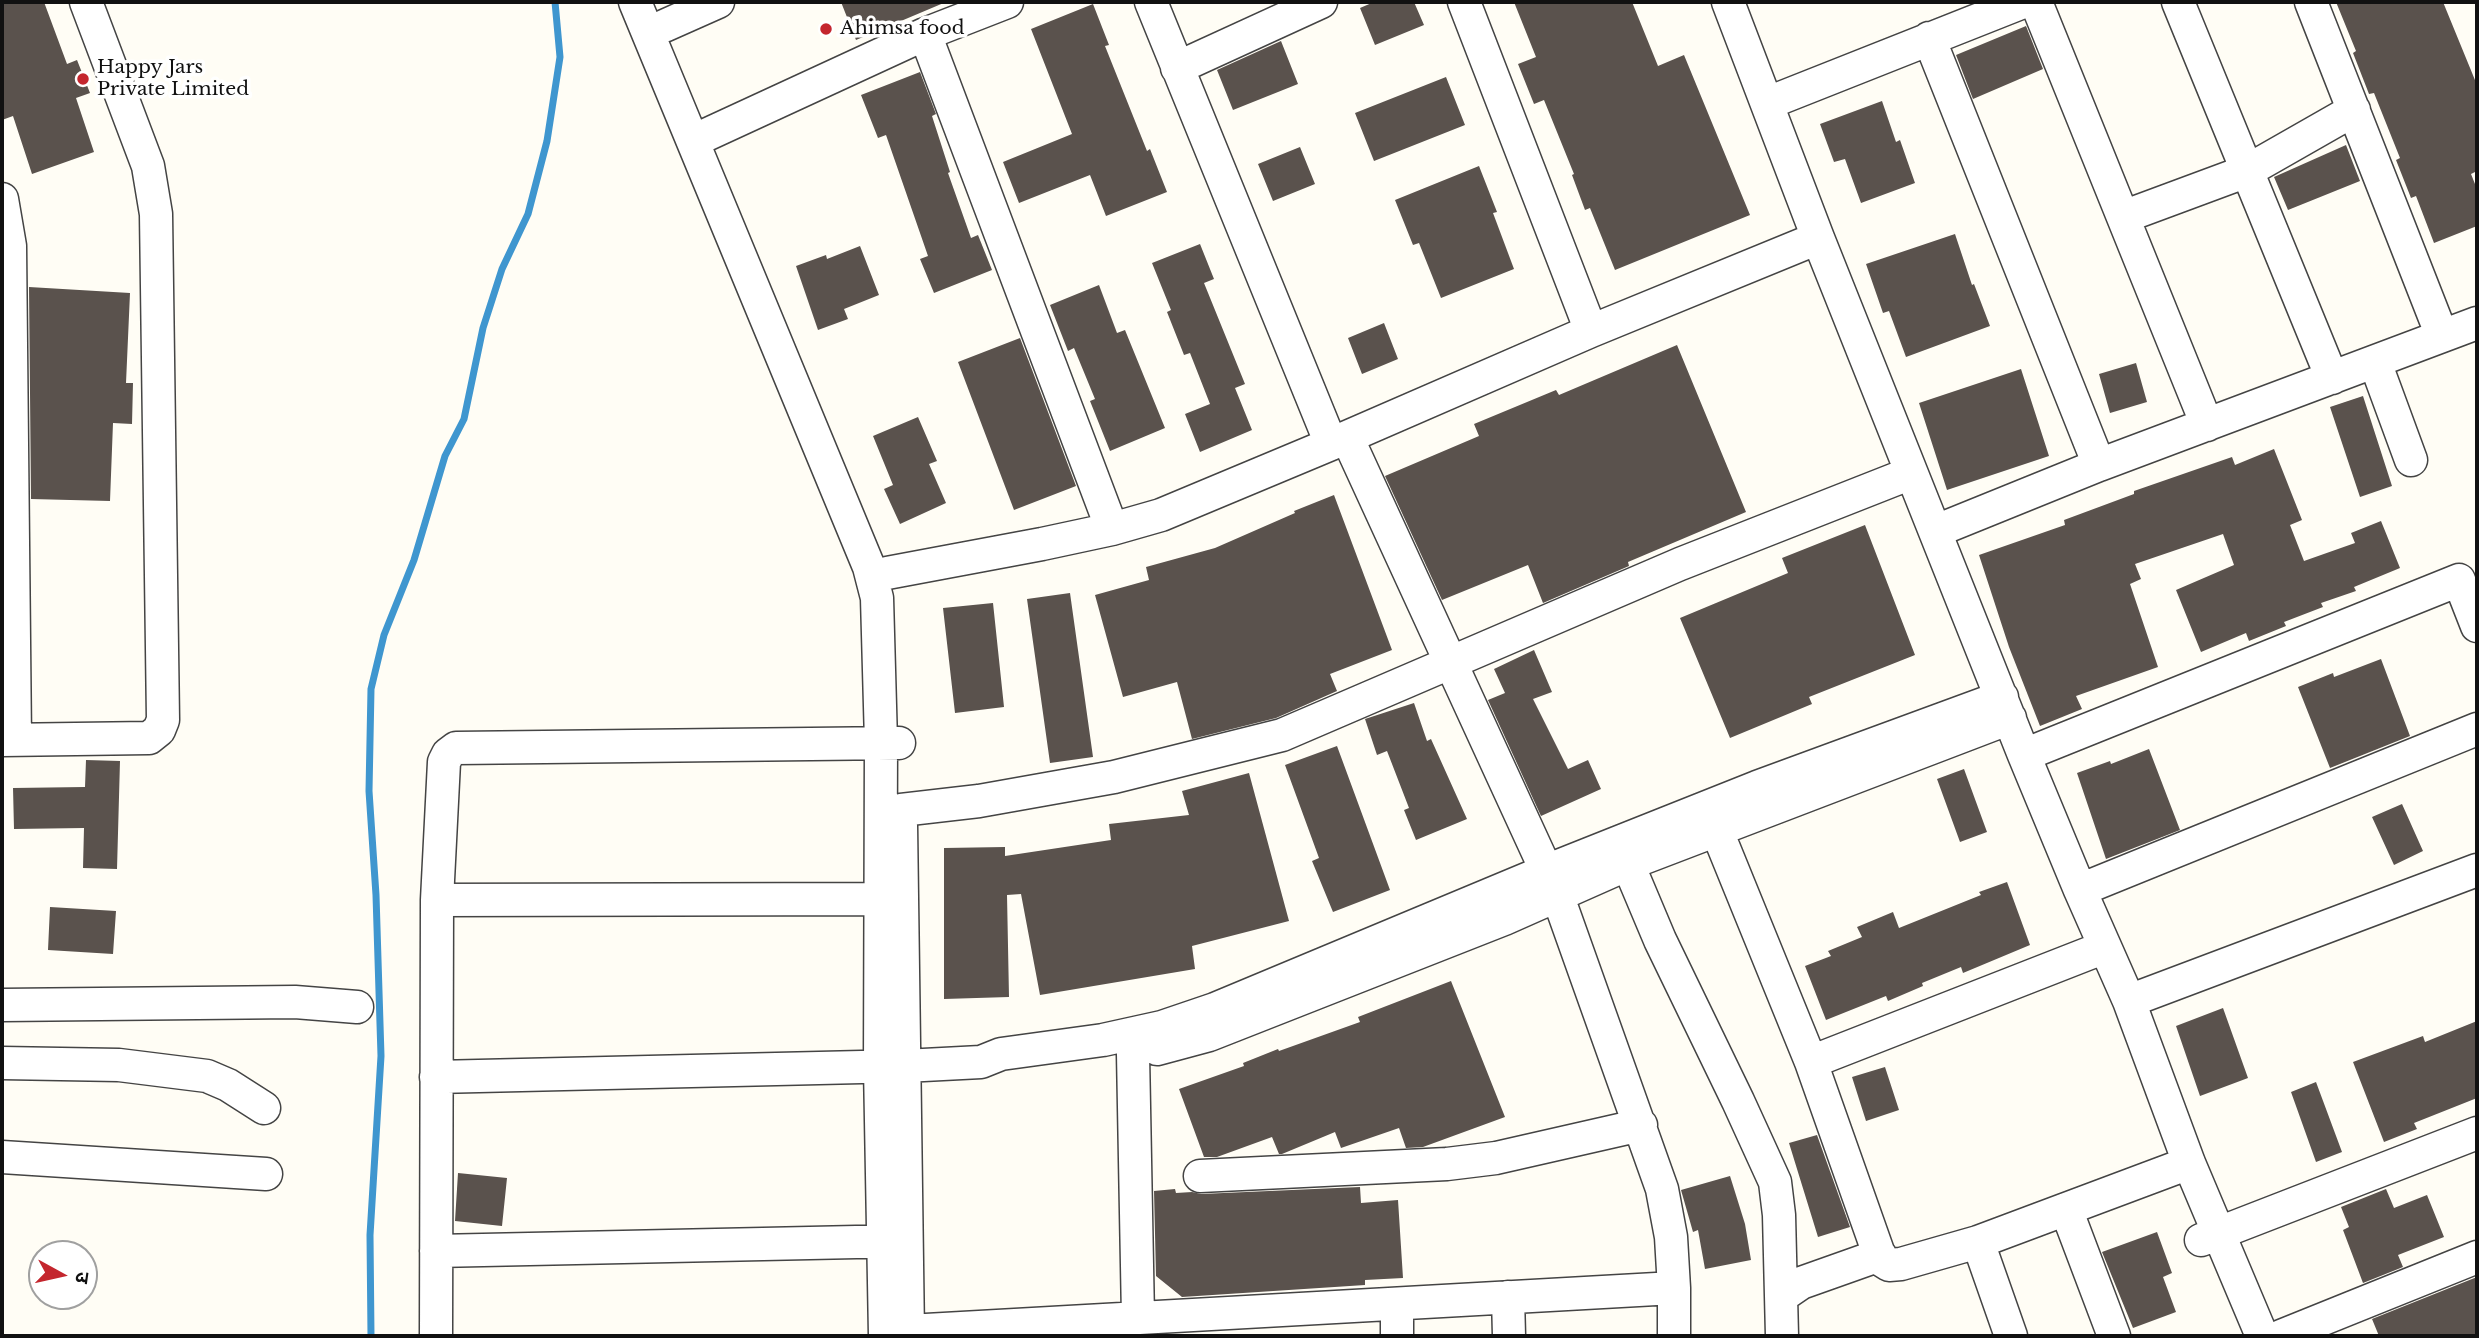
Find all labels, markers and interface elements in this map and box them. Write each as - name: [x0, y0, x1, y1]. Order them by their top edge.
- place label: Ahimsa food: [840, 18, 964, 40]
- marker: Ahimsa food: [818, 21, 834, 37]
- place label: Happy Jars Private Limited: [97, 57, 249, 101]
- marker: Happy Jars Private Limited: [75, 71, 91, 87]
- north arrow: [28, 1240, 98, 1310]
- text: उ: [70, 1271, 94, 1285]

